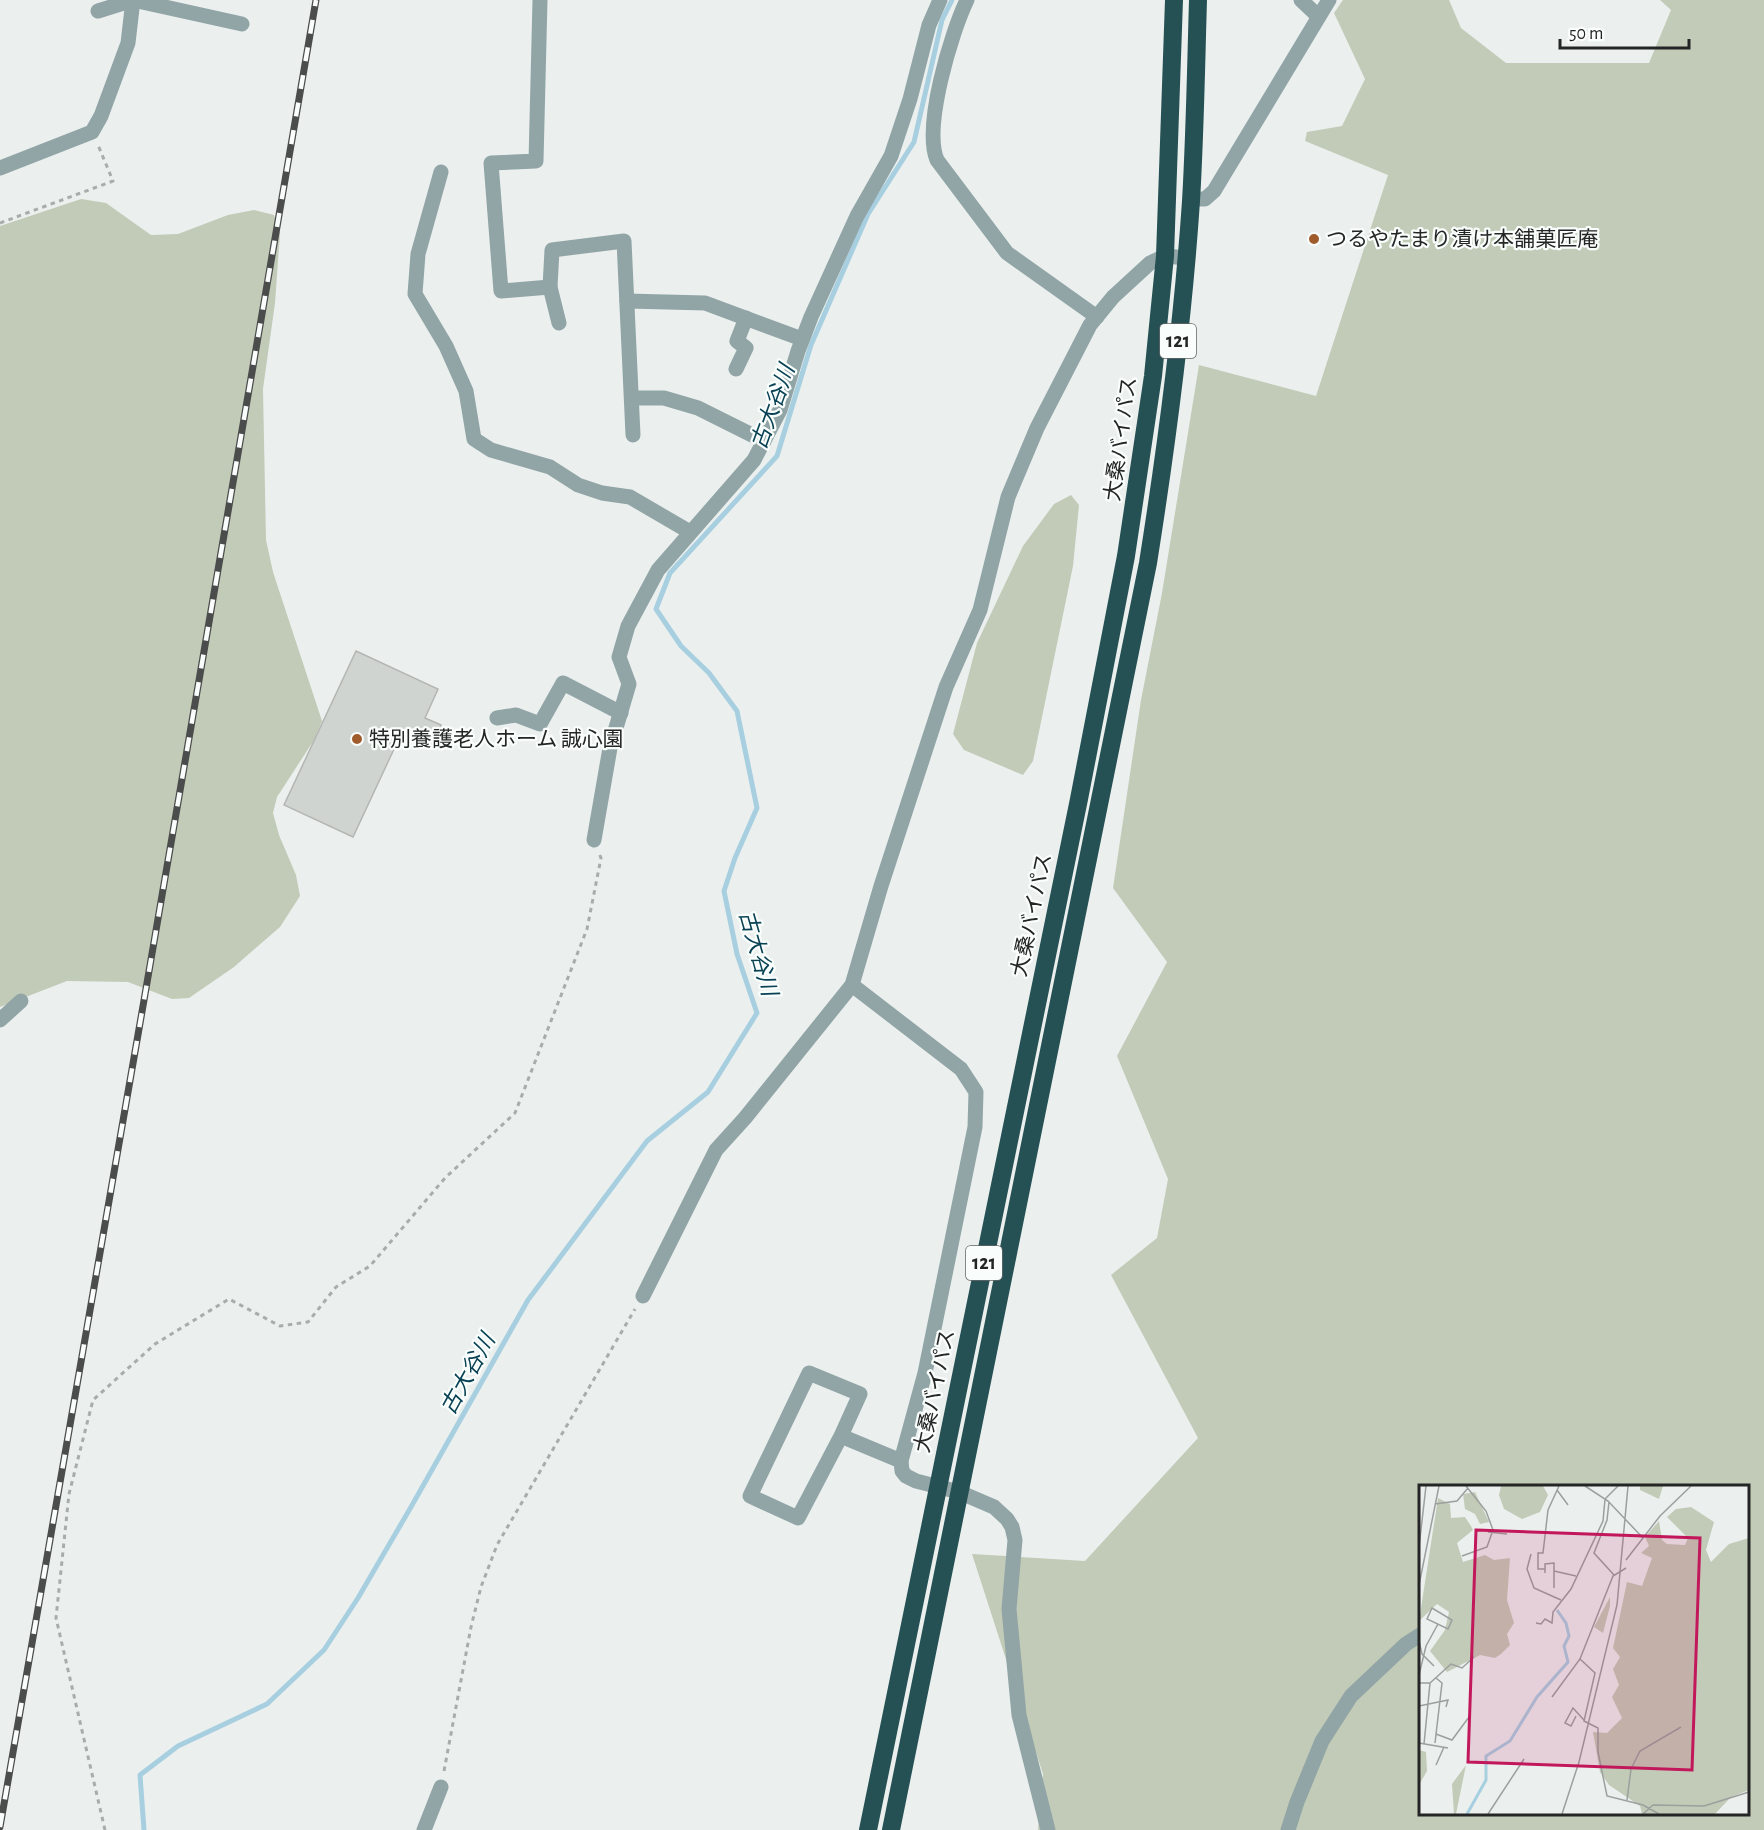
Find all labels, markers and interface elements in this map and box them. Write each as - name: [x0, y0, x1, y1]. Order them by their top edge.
- scale bar: [1560, 12, 1689, 50]
- text: 50 m: [1569, 25, 1603, 43]
- place label: つるやたまり漬け本舗菓匠庵: [1326, 228, 1598, 250]
- marker: つるやたまり漬け本舗菓匠庵: [1307, 232, 1321, 246]
- road number: 121: [1160, 324, 1196, 358]
- water label: 古大谷川: [747, 360, 799, 452]
- street label: 大桑バイパス: [1101, 375, 1140, 503]
- place label: 特別養護老人ホーム 誠心園: [369, 728, 624, 750]
- marker: 特別養護老人ホーム 誠心園: [350, 732, 364, 746]
- street label: 大桑バイパス: [1008, 851, 1055, 979]
- water label: 古大谷川: [735, 907, 782, 1000]
- road number: 121: [966, 1246, 1002, 1280]
- street label: 大桑バイパス: [911, 1327, 958, 1455]
- water label: 古大谷川: [436, 1328, 500, 1418]
- inset map: [1419, 1485, 1749, 1815]

